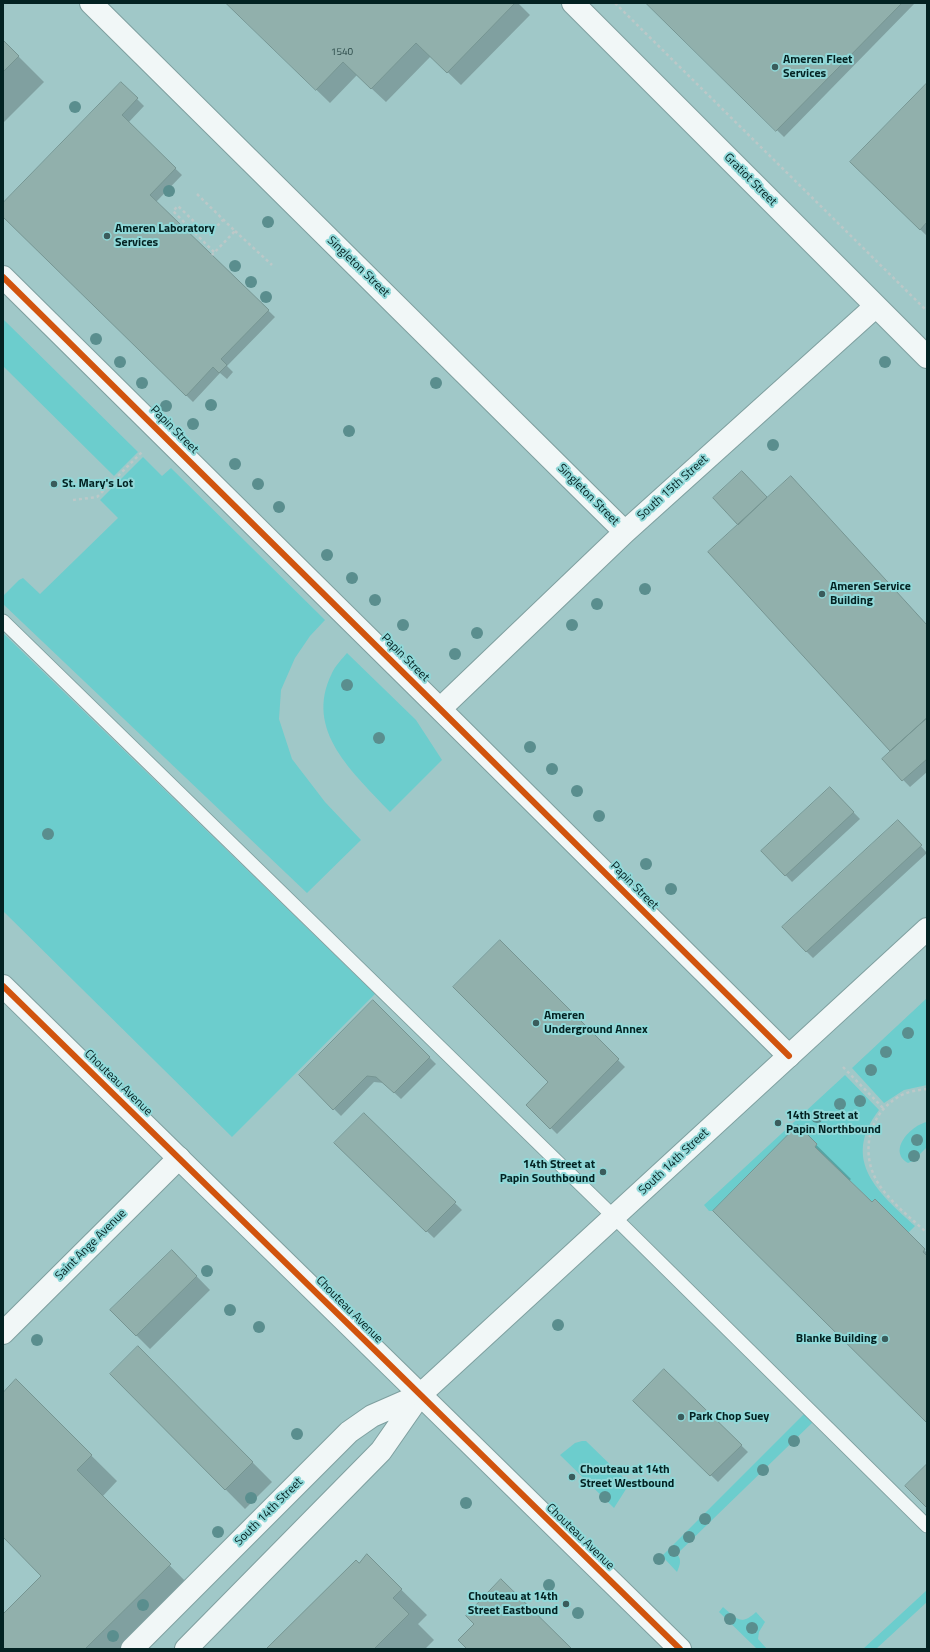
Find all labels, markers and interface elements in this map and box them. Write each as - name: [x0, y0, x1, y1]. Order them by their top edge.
- house number: 1540: [331, 47, 353, 59]
- place label: Ameren Fleet Services: [783, 53, 852, 81]
- marker: Ameren Fleet Services: [770, 62, 780, 72]
- street label: Gratiot Street: [721, 151, 779, 209]
- place label: Ameren Laboratory Services: [115, 222, 215, 250]
- marker: Ameren Laboratory Services: [102, 231, 112, 241]
- street label: Singleton Street: [324, 234, 392, 300]
- street label: Papin Street: [147, 403, 201, 457]
- street label: South 15th Street: [635, 452, 711, 524]
- street label: Singleton Street: [554, 461, 622, 529]
- place label: St. Mary's Lot: [62, 477, 133, 491]
- marker: St. Mary's Lot: [49, 479, 59, 489]
- place label: Ameren Service Building: [830, 580, 911, 608]
- marker: Ameren Service Building: [817, 589, 827, 599]
- street label: Papin Street: [378, 631, 432, 685]
- street label: Papin Street: [607, 859, 661, 913]
- place label: Ameren Underground Annex: [544, 1009, 648, 1037]
- marker: Ameren Underground Annex: [531, 1018, 541, 1028]
- street label: Chouteau Avenue: [81, 1047, 155, 1119]
- place label: 14th Street at Papin Northbound: [786, 1109, 881, 1137]
- marker: 14th Street at Papin Northbound: [773, 1118, 783, 1128]
- street label: South 14th Street: [636, 1126, 712, 1198]
- place label: 14th Street at Papin Southbound: [500, 1158, 595, 1186]
- marker: 14th Street at Papin Southbound: [598, 1167, 608, 1177]
- street label: Saint Ange Avenue: [53, 1207, 129, 1283]
- street label: Chouteau Avenue: [313, 1274, 385, 1346]
- place label: Blanke Building: [796, 1332, 877, 1346]
- marker: Blanke Building: [880, 1334, 890, 1344]
- place label: Park Chop Suey: [689, 1410, 769, 1424]
- marker: Park Chop Suey: [676, 1412, 686, 1422]
- place label: Chouteau at 14th Street Westbound: [580, 1463, 674, 1491]
- marker: Chouteau at 14th Street Westbound: [567, 1472, 577, 1482]
- street label: South 14th Street: [232, 1475, 306, 1549]
- street label: Chouteau Avenue: [543, 1501, 617, 1573]
- place label: Chouteau at 14th Street Eastbound: [468, 1590, 558, 1618]
- marker: Chouteau at 14th Street Eastbound: [561, 1599, 571, 1609]

